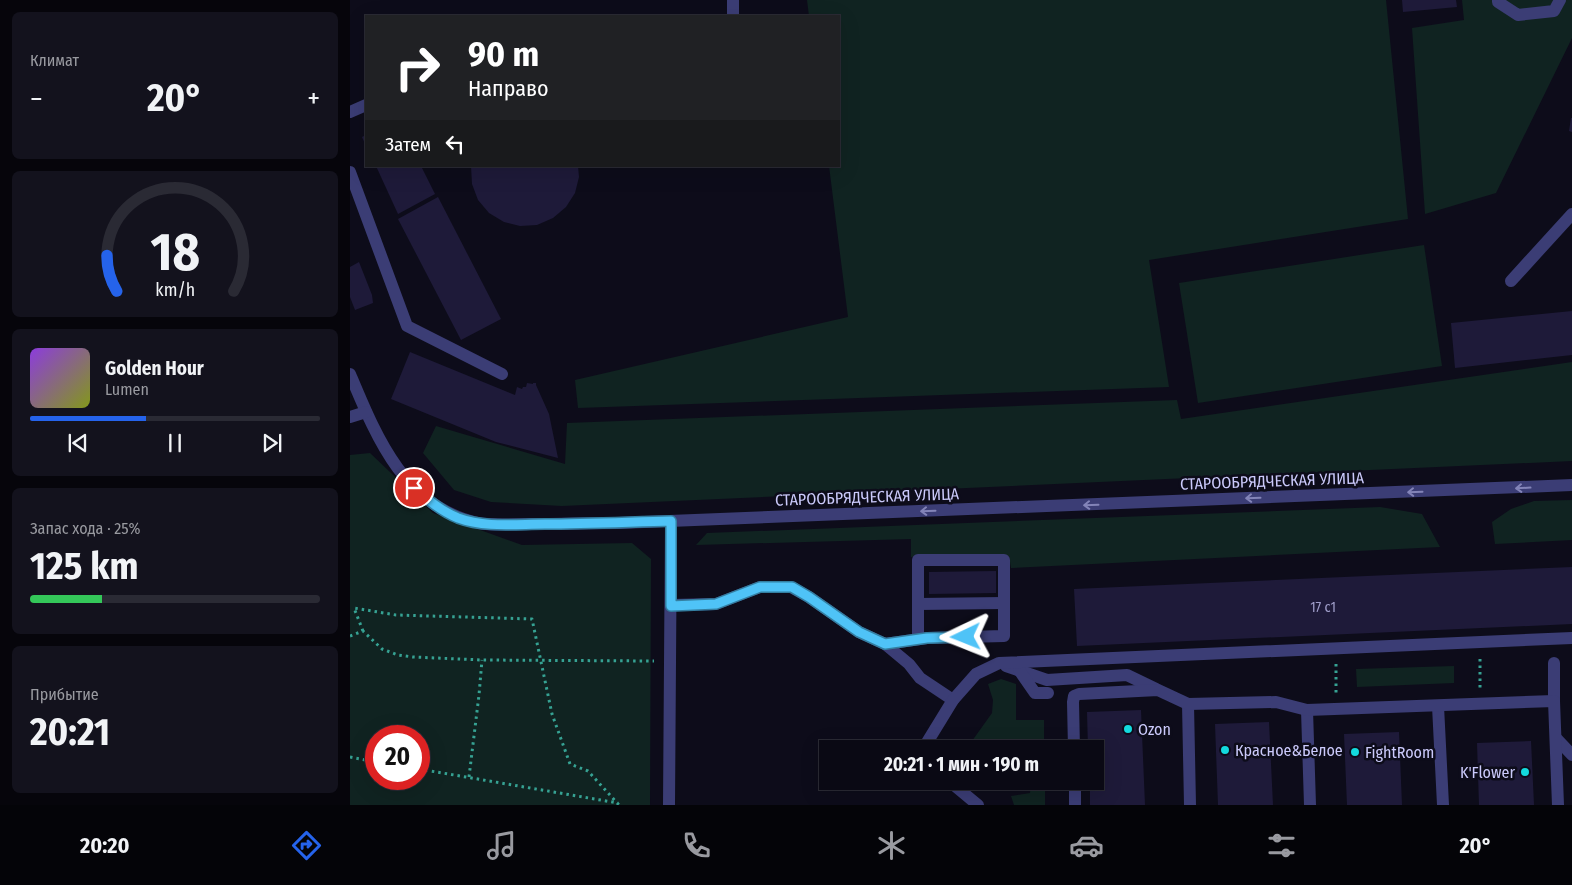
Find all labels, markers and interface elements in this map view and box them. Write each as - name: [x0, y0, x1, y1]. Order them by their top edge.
- text: 90 m: [468, 33, 539, 75]
- icon: right: [385, 35, 450, 100]
- text: Климат: [30, 51, 79, 70]
- text: 20°: [147, 75, 203, 121]
- text: Направо: [468, 75, 549, 102]
- text: −: [30, 82, 43, 115]
- text: +: [307, 82, 320, 115]
- icon: left: [441, 130, 469, 158]
- text: Затем: [385, 133, 431, 156]
- text: 18: [150, 221, 200, 284]
- text: km/h: [155, 279, 195, 301]
- text: Golden Hour: [105, 357, 204, 380]
- text: Lumen: [105, 380, 149, 399]
- icon: previous: [64, 429, 92, 457]
- icon: pause: [161, 429, 189, 457]
- icon: next: [258, 429, 286, 457]
- pin: [393, 467, 435, 509]
- street label: СТАРООБРЯДЧЕСКАЯ УЛИЦА: [1180, 468, 1365, 494]
- icon: arrive: [400, 474, 428, 502]
- one-way arrow: [1516, 483, 1532, 492]
- street label: СТАРООБРЯДЧЕСКАЯ УЛИЦА: [775, 484, 960, 510]
- one-way arrow: [1408, 488, 1424, 497]
- one-way arrow: [1245, 494, 1261, 503]
- one-way arrow: [1083, 500, 1099, 509]
- one-way arrow: [920, 506, 936, 515]
- text: Запас хода · 25%: [30, 519, 140, 538]
- text: 125 km: [30, 543, 139, 589]
- house number: 17 с1: [1310, 599, 1336, 616]
- position arrow: [939, 610, 991, 662]
- text: Прибытие: [30, 685, 99, 704]
- text: 20:21: [30, 709, 110, 755]
- place label: Ozon: [1138, 720, 1171, 739]
- marker: Ozon: [1122, 723, 1134, 735]
- speed limit sign: 20: [365, 725, 430, 790]
- place label: Красное&Белое: [1235, 741, 1343, 760]
- place label: FightRoom: [1365, 743, 1434, 762]
- marker: Красное&Белое: [1219, 744, 1231, 756]
- marker: FightRoom: [1349, 746, 1361, 758]
- text: 20:21 · 1 мин · 190 m: [884, 753, 1039, 776]
- place label: K'Flower: [1460, 763, 1515, 782]
- marker: K'Flower: [1519, 766, 1531, 778]
- icon: directions: [289, 828, 324, 863]
- icon: music: [484, 828, 519, 863]
- icon: phone: [679, 828, 714, 863]
- icon: climate: [874, 828, 909, 863]
- icon: car: [1069, 828, 1104, 863]
- icon: filters: [1264, 828, 1299, 863]
- text: 20:20: [80, 832, 129, 859]
- text: 20°: [1459, 832, 1492, 859]

